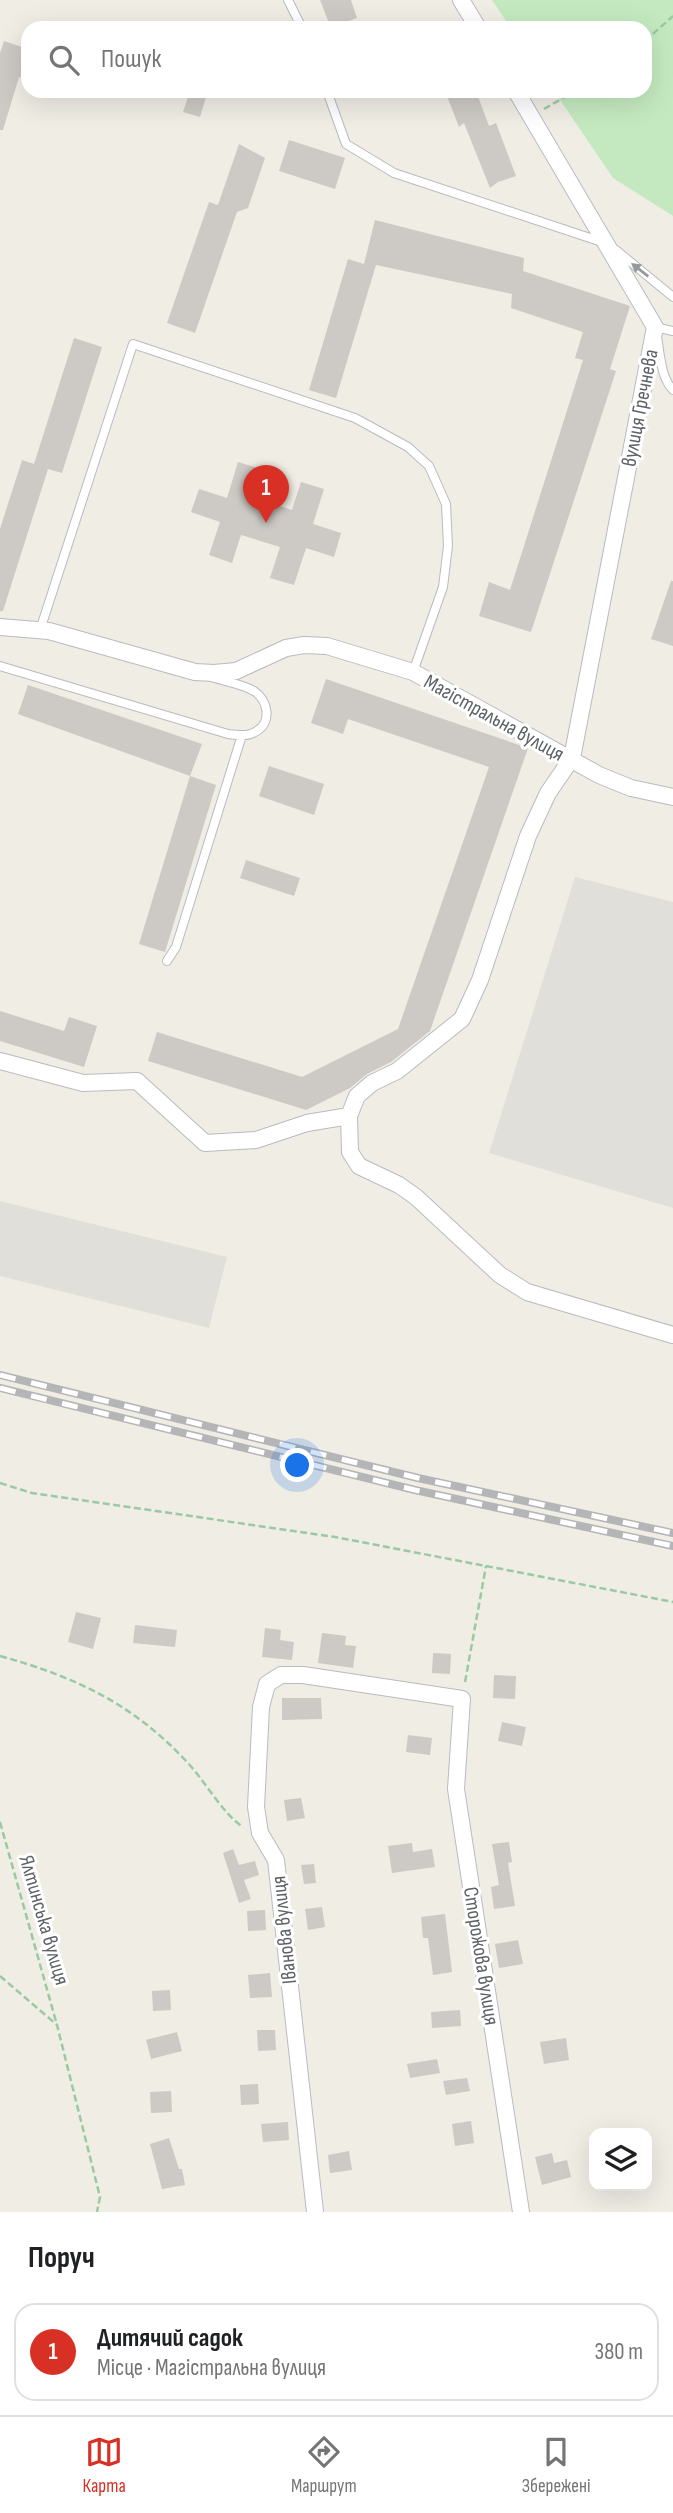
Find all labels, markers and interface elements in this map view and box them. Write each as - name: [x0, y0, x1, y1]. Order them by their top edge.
- search box: [21, 21, 652, 98]
- icon: search: [45, 41, 83, 79]
- text: Пошук: [101, 44, 161, 75]
- one-way arrow: [632, 262, 650, 277]
- street label: вулиця Гречнева: [616, 347, 664, 469]
- pin: 1: [243, 465, 289, 523]
- street label: Магістральна вулиця: [420, 669, 568, 767]
- your location: [280, 1448, 314, 1482]
- street label: Ялтинська вулиця: [14, 1852, 74, 1988]
- street label: Іванова вулиця: [266, 1875, 302, 1985]
- street label: Сторожова вулиця: [458, 1885, 504, 2027]
- map controls: [589, 2128, 652, 2191]
- button: layers: [589, 2128, 652, 2191]
- text: Поруч: [28, 2240, 95, 2276]
- text: Дитячий садок: [97, 2323, 243, 2354]
- text: 1: [48, 2338, 58, 2366]
- text: 380 m: [595, 2338, 643, 2366]
- text: Місце · Магістральна вулиця: [97, 2354, 326, 2382]
- tab: Карта: [83, 2433, 126, 2498]
- tab: Маршрут: [291, 2433, 357, 2498]
- tab: Збережені: [522, 2433, 590, 2498]

